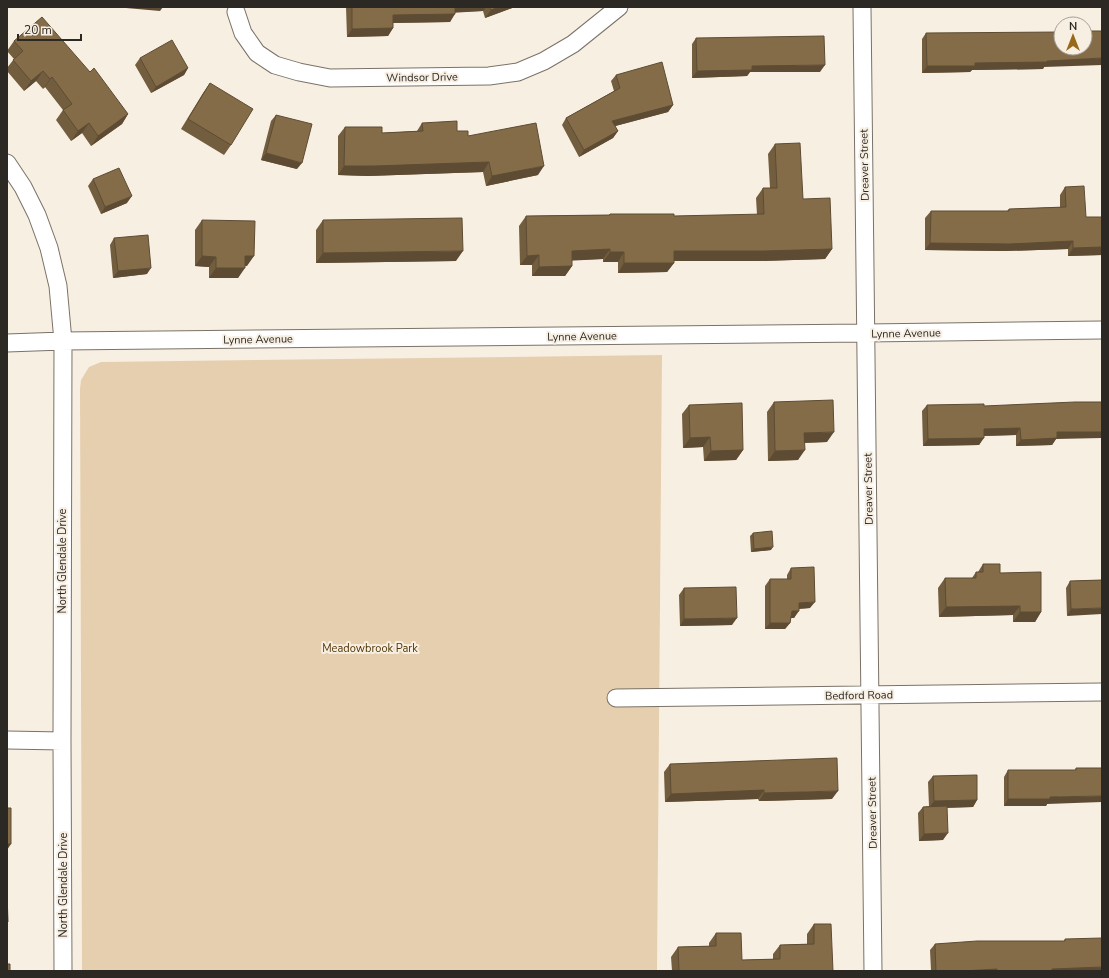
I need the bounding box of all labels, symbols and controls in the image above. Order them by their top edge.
scale bar [18,16,81,42]
north arrow [1053,16,1093,56]
text: N [1069,19,1077,34]
text: 20 m [24,22,52,38]
street label: Windsor Drive [386,69,458,86]
street label: Dreaver Street [856,129,873,201]
street label: Lynne Avenue [871,325,941,342]
street label: Lynne Avenue [547,328,617,345]
street label: Lynne Avenue [223,331,293,348]
street label: Dreaver Street [860,453,877,525]
street label: North Glendale Drive [55,508,70,613]
park label: Meadowbrook Park [322,641,418,656]
street label: Bedford Road [825,687,893,704]
street label: Dreaver Street [864,777,881,849]
street label: North Glendale Drive [56,832,71,937]

